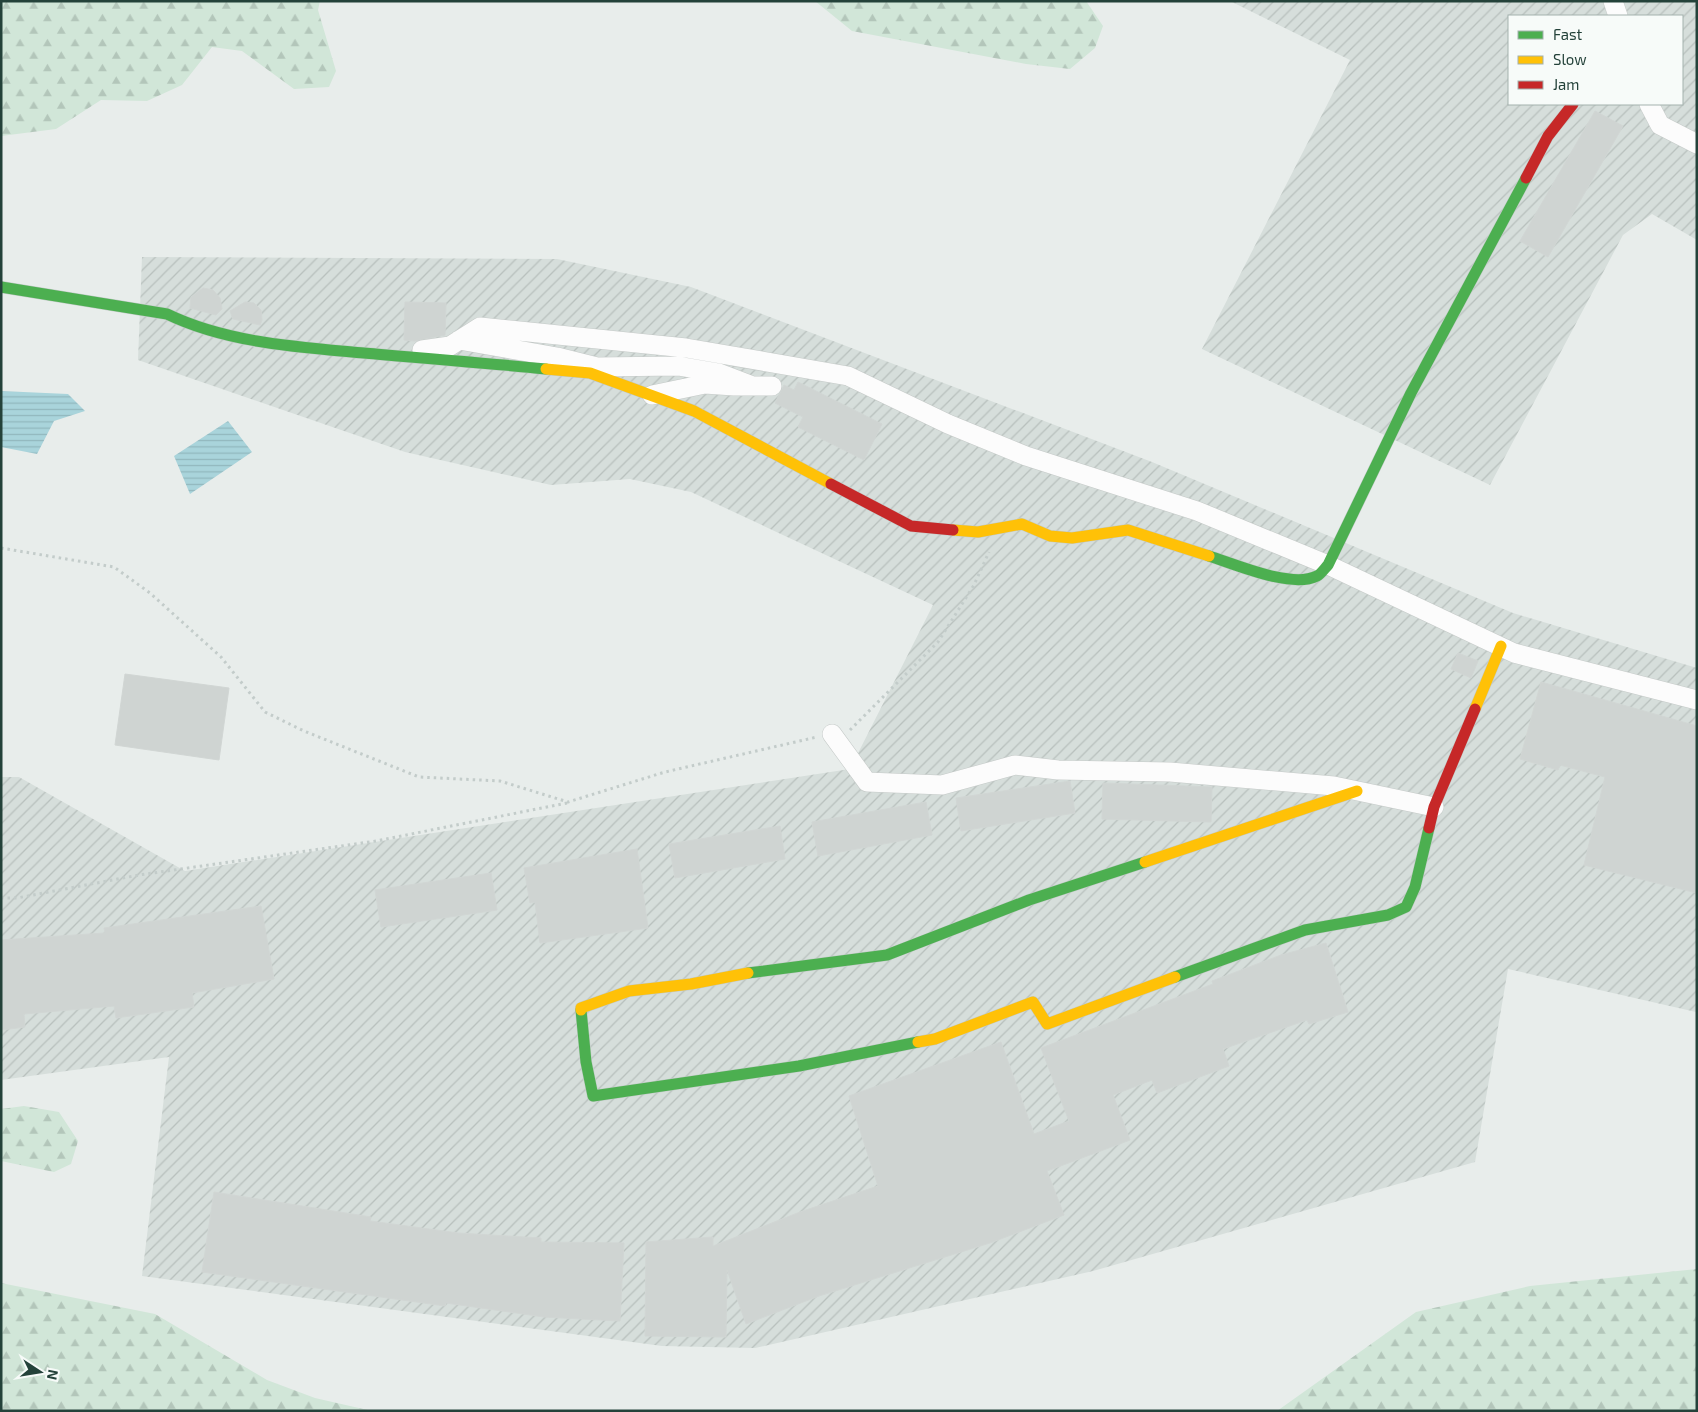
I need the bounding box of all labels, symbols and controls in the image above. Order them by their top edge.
legend [1508,15,1683,105]
text: Fast [1553,25,1583,43]
text: Slow [1553,50,1587,68]
text: Jam [1553,75,1579,93]
north arrow [15,1347,65,1397]
text: N [44,1368,63,1382]

